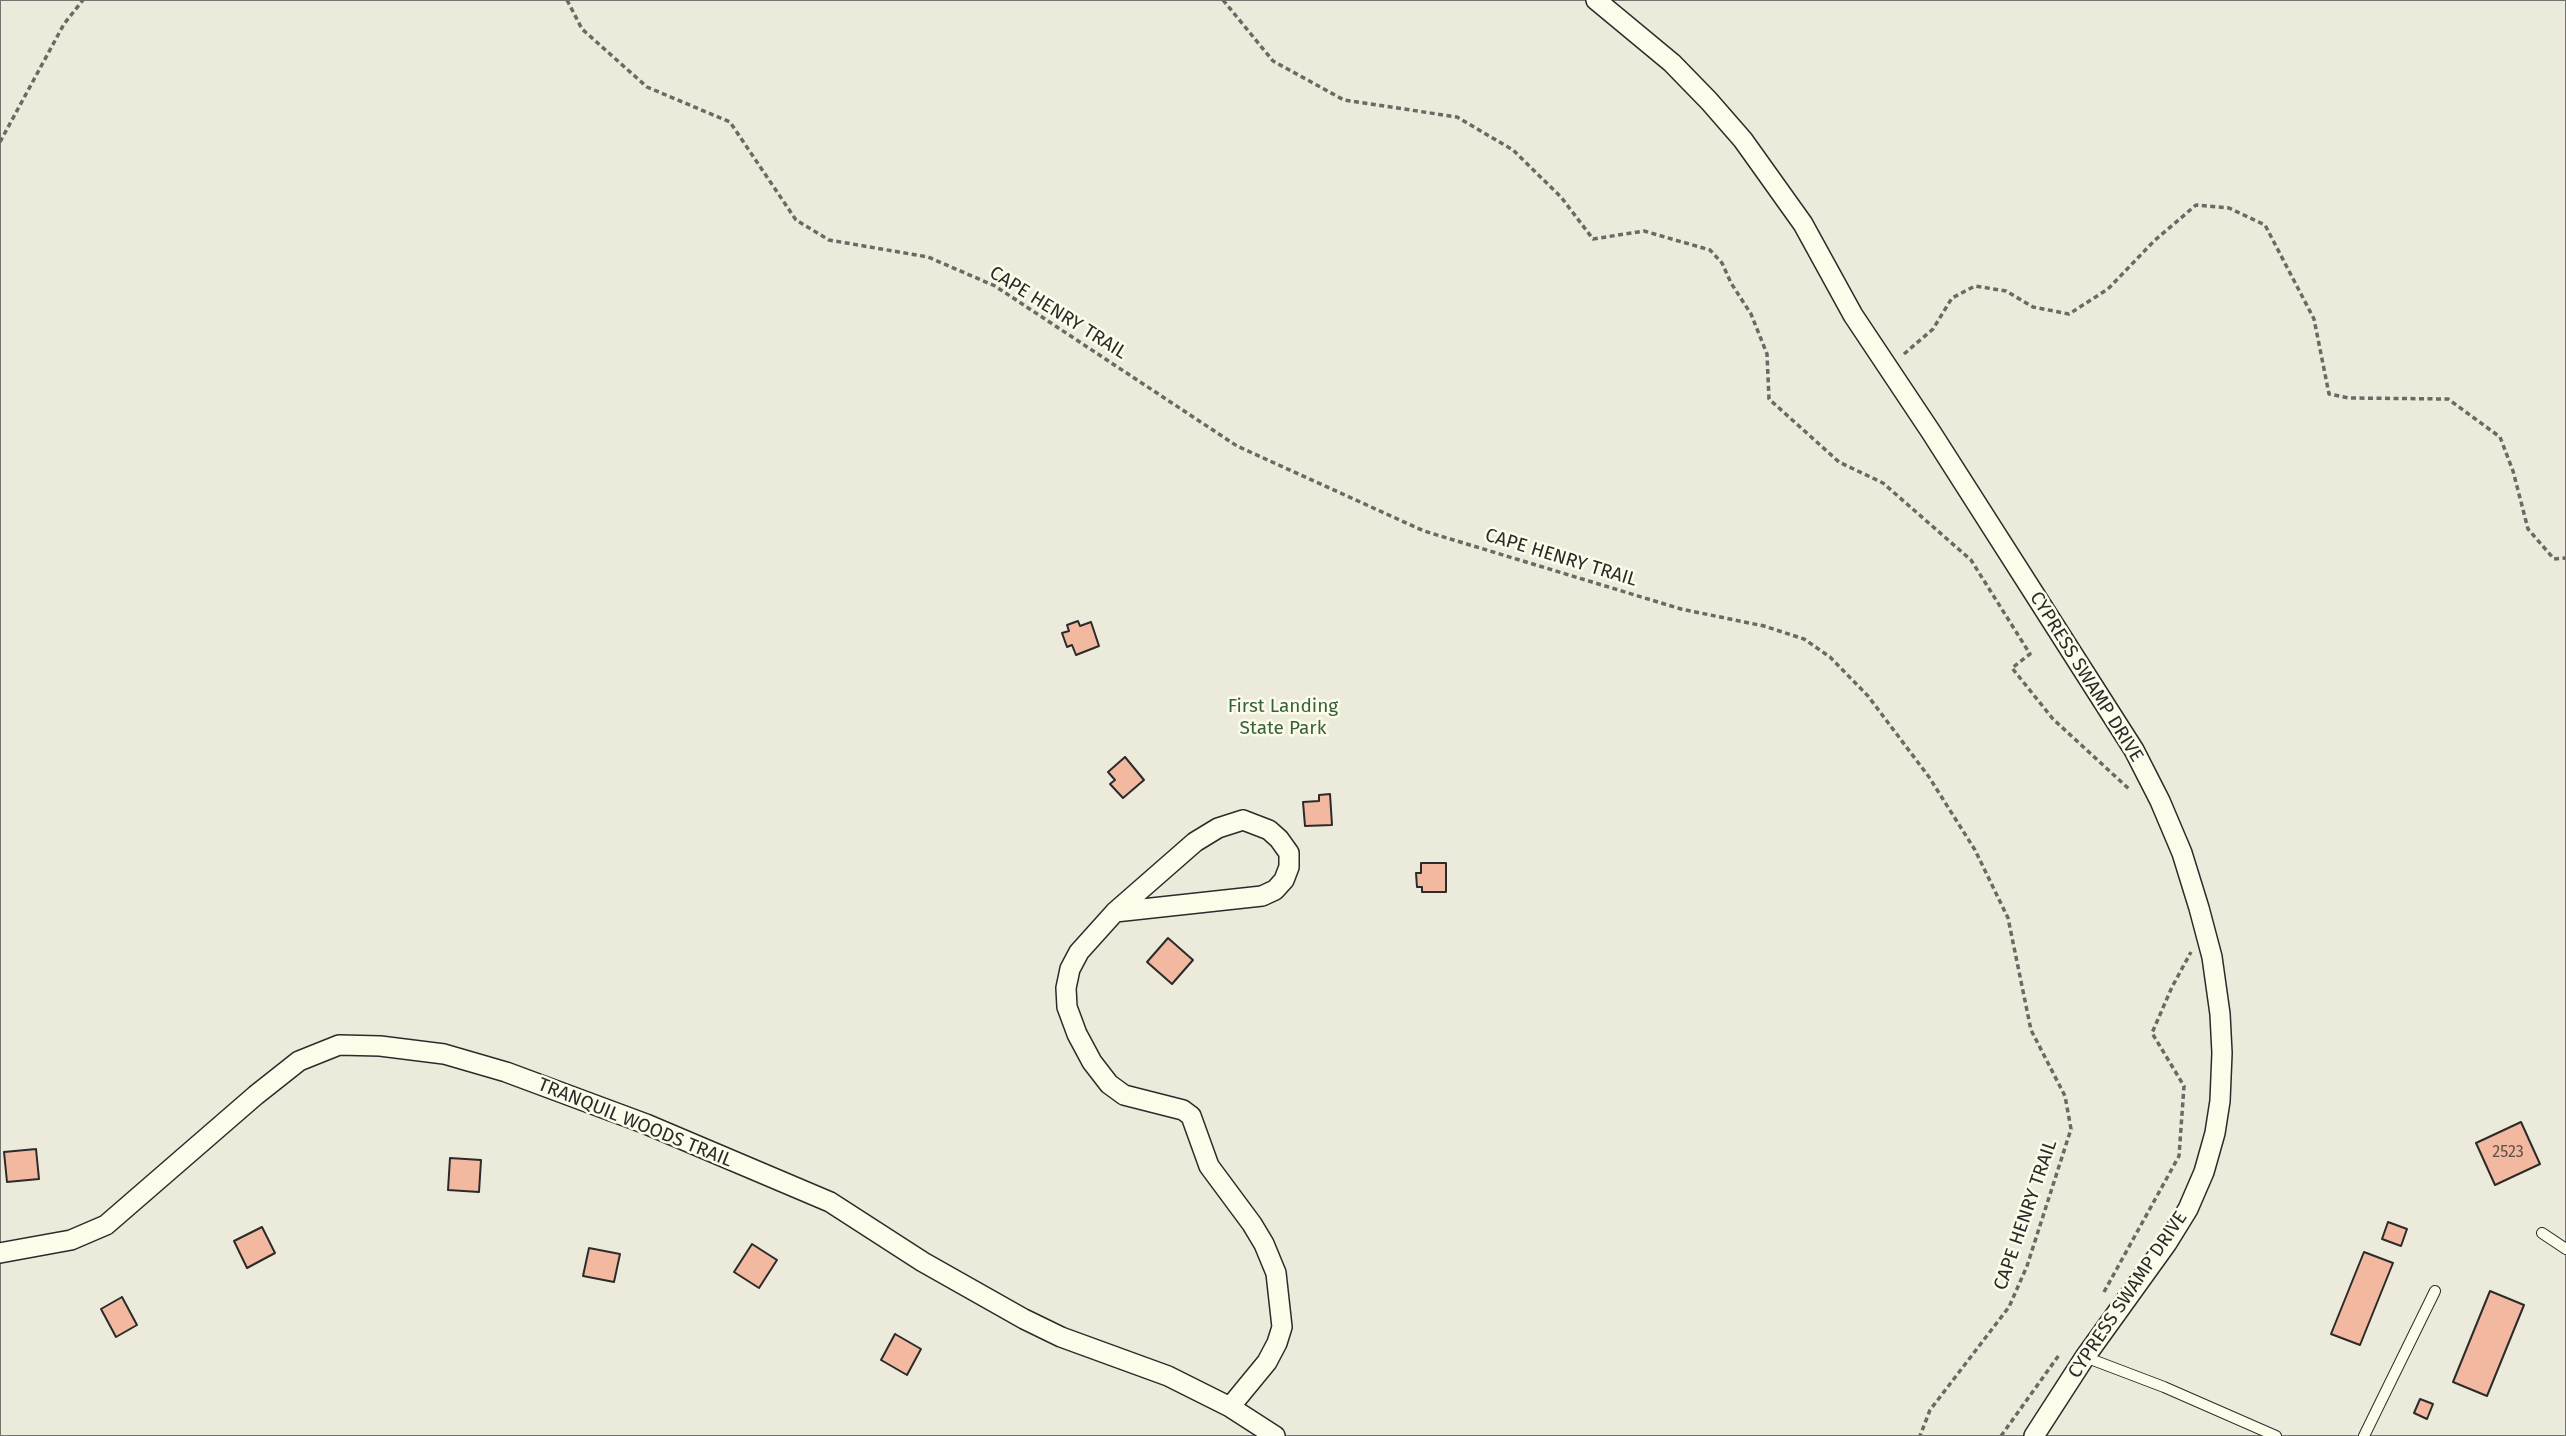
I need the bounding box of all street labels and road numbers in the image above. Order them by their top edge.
street label: CAPE HENRY TRAIL [985,262,1131,364]
street label: CAPE HENRY TRAIL [1482,524,1640,592]
street label: CYPRESS SWAMP DRIVE [2024,588,2148,766]
street label: TRANQUIL WOODS TRAIL [534,1073,736,1173]
street label: CAPE HENRY TRAIL [1990,1137,2062,1293]
street label: CYPRESS SWAMP DRIVE [2064,1207,2192,1383]

